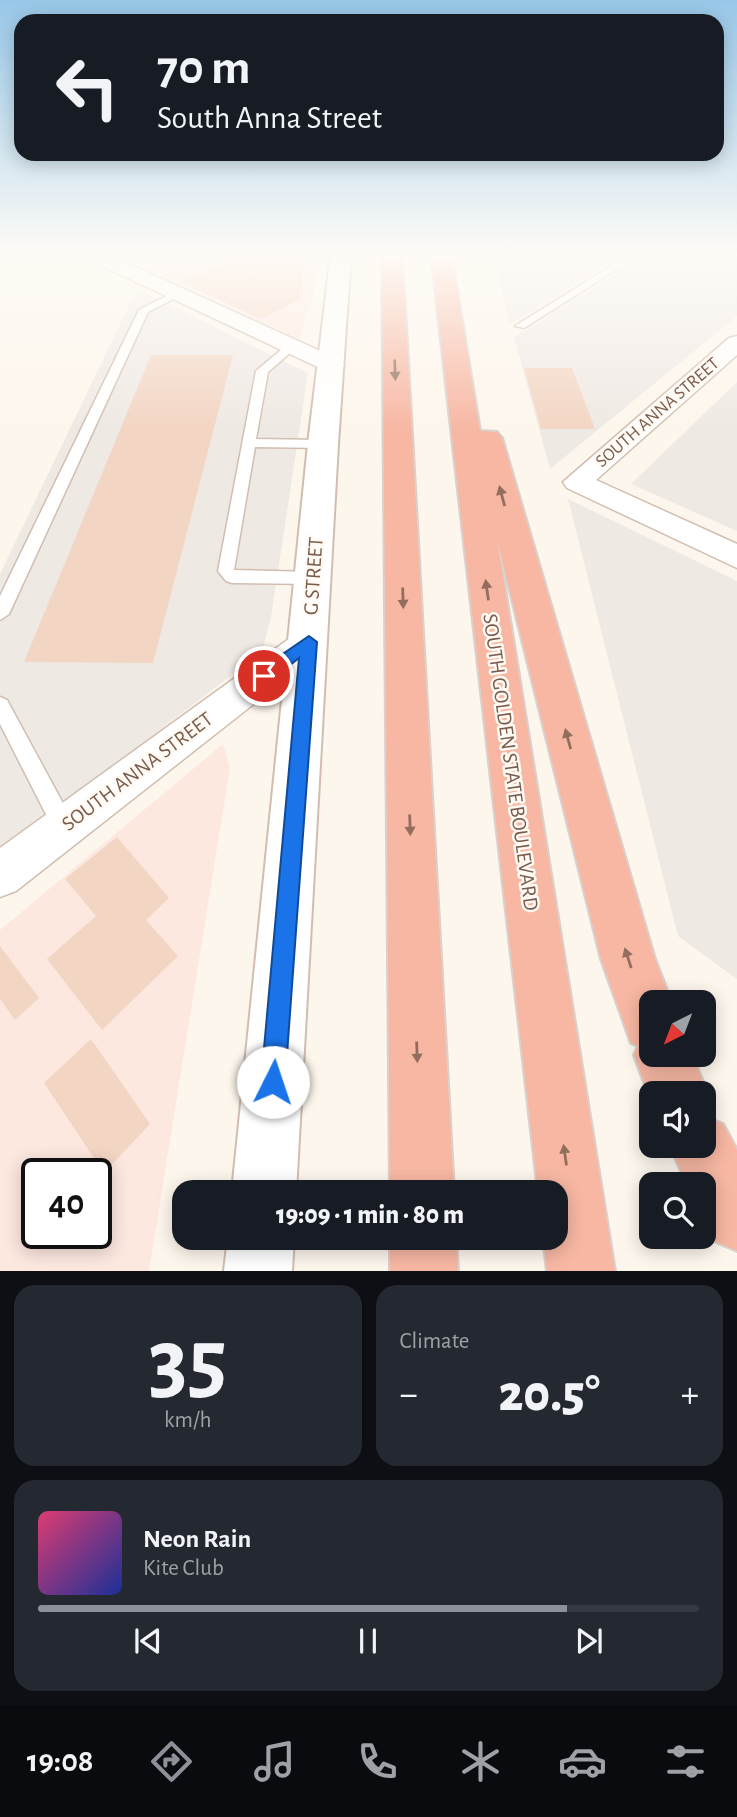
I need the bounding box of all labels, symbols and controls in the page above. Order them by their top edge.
icon: left [42,42,133,133]
text: 70 m [157,44,251,93]
text: South Anna Street [157,102,382,134]
street label: SOUTH ANNA STREET [593,354,723,471]
one-way arrow [390,359,401,381]
one-way arrow [496,484,507,506]
street label: G STREET [300,536,327,616]
one-way arrow [481,579,492,601]
one-way arrow [397,587,408,609]
street label: SOUTH GOLDEN STATE BOULEVARD [479,612,542,912]
pin [234,646,294,706]
icon: arrive [245,657,283,695]
street label: SOUTH ANNA STREET [58,708,217,835]
one-way arrow [562,728,573,750]
one-way arrow [404,814,416,836]
one-way arrow [623,947,633,968]
north arrow [639,990,716,1068]
map controls [639,990,716,1249]
one-way arrow [412,1042,423,1064]
position arrow [236,1045,310,1119]
button: sound [639,1081,716,1158]
one-way arrow [559,1144,570,1166]
speed limit sign: 40 [21,1158,112,1249]
button: search [639,1172,716,1249]
text: 19:09 · 1 min · 80 m [276,1202,464,1228]
text: 35 [148,1316,227,1407]
text: Climate [400,1330,469,1353]
text: 20.5° [498,1368,600,1420]
text: − [400,1376,418,1414]
text: + [681,1376,699,1414]
text: km/h [164,1409,211,1432]
text: Neon Rain [143,1526,251,1552]
text: Kite Club [143,1557,224,1580]
icon: previous [129,1622,167,1660]
icon: pause [349,1622,387,1660]
icon: next [570,1622,608,1660]
icon: directions [147,1737,196,1786]
icon: music [250,1737,299,1786]
icon: phone [353,1737,402,1786]
icon: climate [456,1737,505,1786]
icon: car [558,1737,607,1786]
icon: filters [661,1737,710,1786]
text: 19:08 [27,1745,94,1777]

